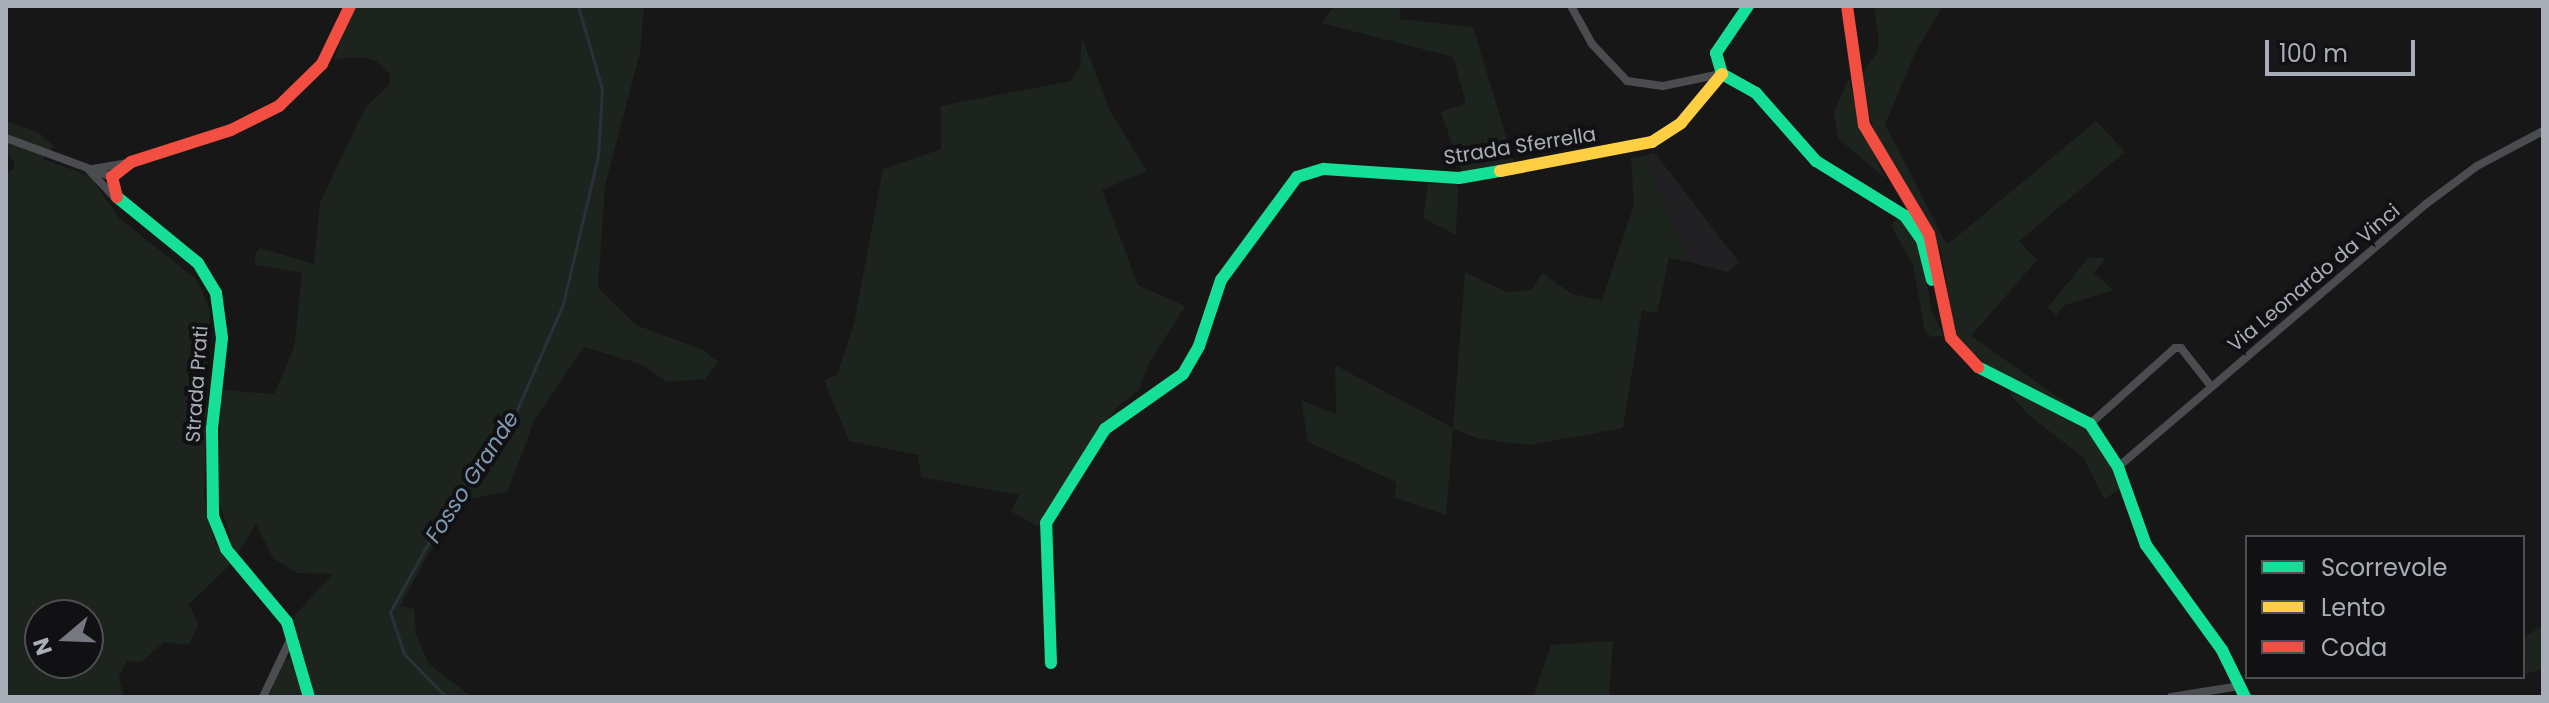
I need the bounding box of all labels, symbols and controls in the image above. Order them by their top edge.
scale bar [2269,24,2419,74]
text: 100 m [2279,37,2348,70]
street label: Strada Sferrella [1442,122,1598,170]
street label: Via Leonardo da Vinci [2223,199,2405,357]
street label: Strada Prati [181,325,213,443]
water label: Fosso Grande [420,406,524,548]
legend [2245,535,2525,679]
text: Scorrevole [2321,551,2447,584]
text: Lento [2321,591,2386,624]
north arrow [24,599,104,679]
text: Coda [2321,631,2387,664]
text: N [25,633,60,659]

